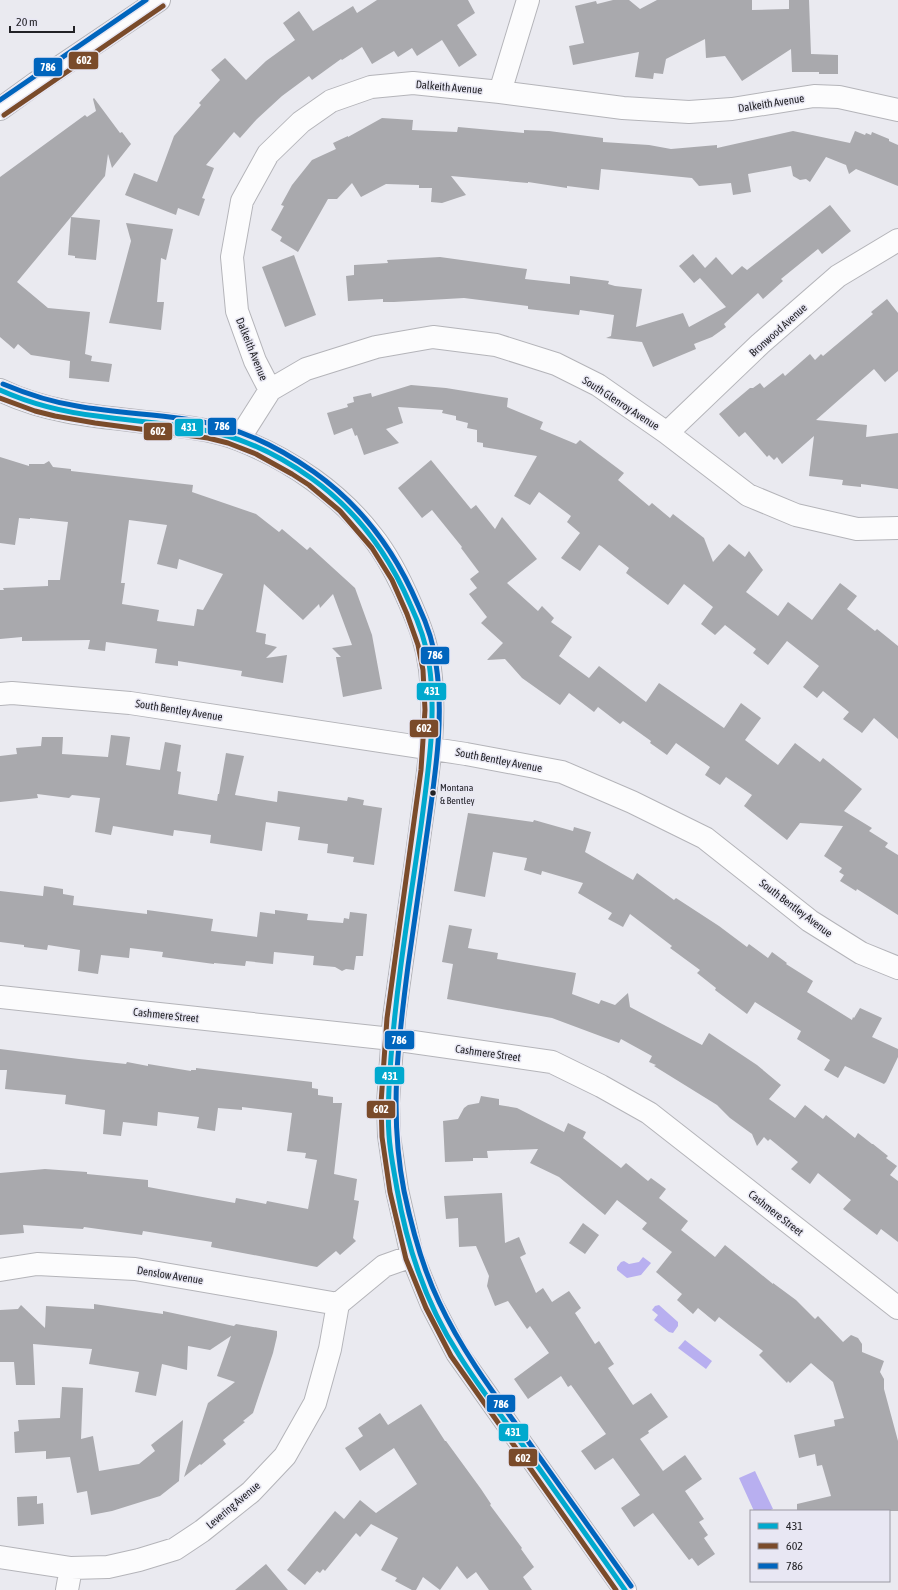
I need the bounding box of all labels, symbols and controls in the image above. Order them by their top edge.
scale bar [10,8,74,34]
text: 20 m [16,15,38,29]
line badge: 602 [68,51,99,70]
text: 602 [76,54,92,66]
line badge: 786 [33,57,63,77]
text: 786 [40,61,56,73]
street label: Dalkeith Avenue [415,78,483,96]
street label: Dalkeith Avenue [737,92,805,114]
street label: Bronwood Avenue [747,301,809,359]
street label: Dalkeith Avenue [234,316,270,382]
street label: South Glenroy Avenue [580,374,662,432]
line badge: 786 [207,417,237,436]
line badge: 431 [174,418,204,437]
text: 786 [214,420,230,432]
text: 431 [180,421,197,433]
line badge: 602 [143,422,173,441]
text: 602 [150,425,166,437]
line badge: 786 [420,646,450,665]
text: 786 [427,649,443,661]
line badge: 431 [416,682,447,701]
text: 431 [423,685,440,697]
street label: South Bentley Avenue [135,697,223,723]
line badge: 602 [409,719,439,738]
text: 602 [416,722,432,734]
street label: South Bentley Avenue [455,746,543,774]
place label: Montana & Bentley [440,782,475,806]
marker: Montana & Bentley [428,788,438,798]
street label: South Bentley Avenue [757,877,835,939]
street label: Cashmere Street [133,1006,199,1024]
line badge: 786 [384,1030,415,1050]
text: 786 [391,1034,407,1046]
street label: Cashmere Street [454,1042,522,1064]
line badge: 431 [374,1066,405,1085]
text: 431 [381,1070,398,1082]
line badge: 602 [366,1100,396,1119]
text: 602 [373,1103,389,1115]
street label: Cashmere Street [746,1188,806,1238]
street label: Denslow Avenue [136,1264,204,1286]
line badge: 786 [486,1394,516,1413]
text: 786 [493,1398,509,1410]
line badge: 431 [498,1423,529,1442]
text: 431 [504,1426,521,1438]
line badge: 602 [508,1448,538,1467]
text: 602 [515,1452,531,1464]
street label: Levering Avenue [204,1479,262,1531]
legend [750,1510,890,1582]
text: 431 [786,1519,803,1533]
text: 602 [786,1539,803,1553]
text: 786 [786,1559,803,1573]

